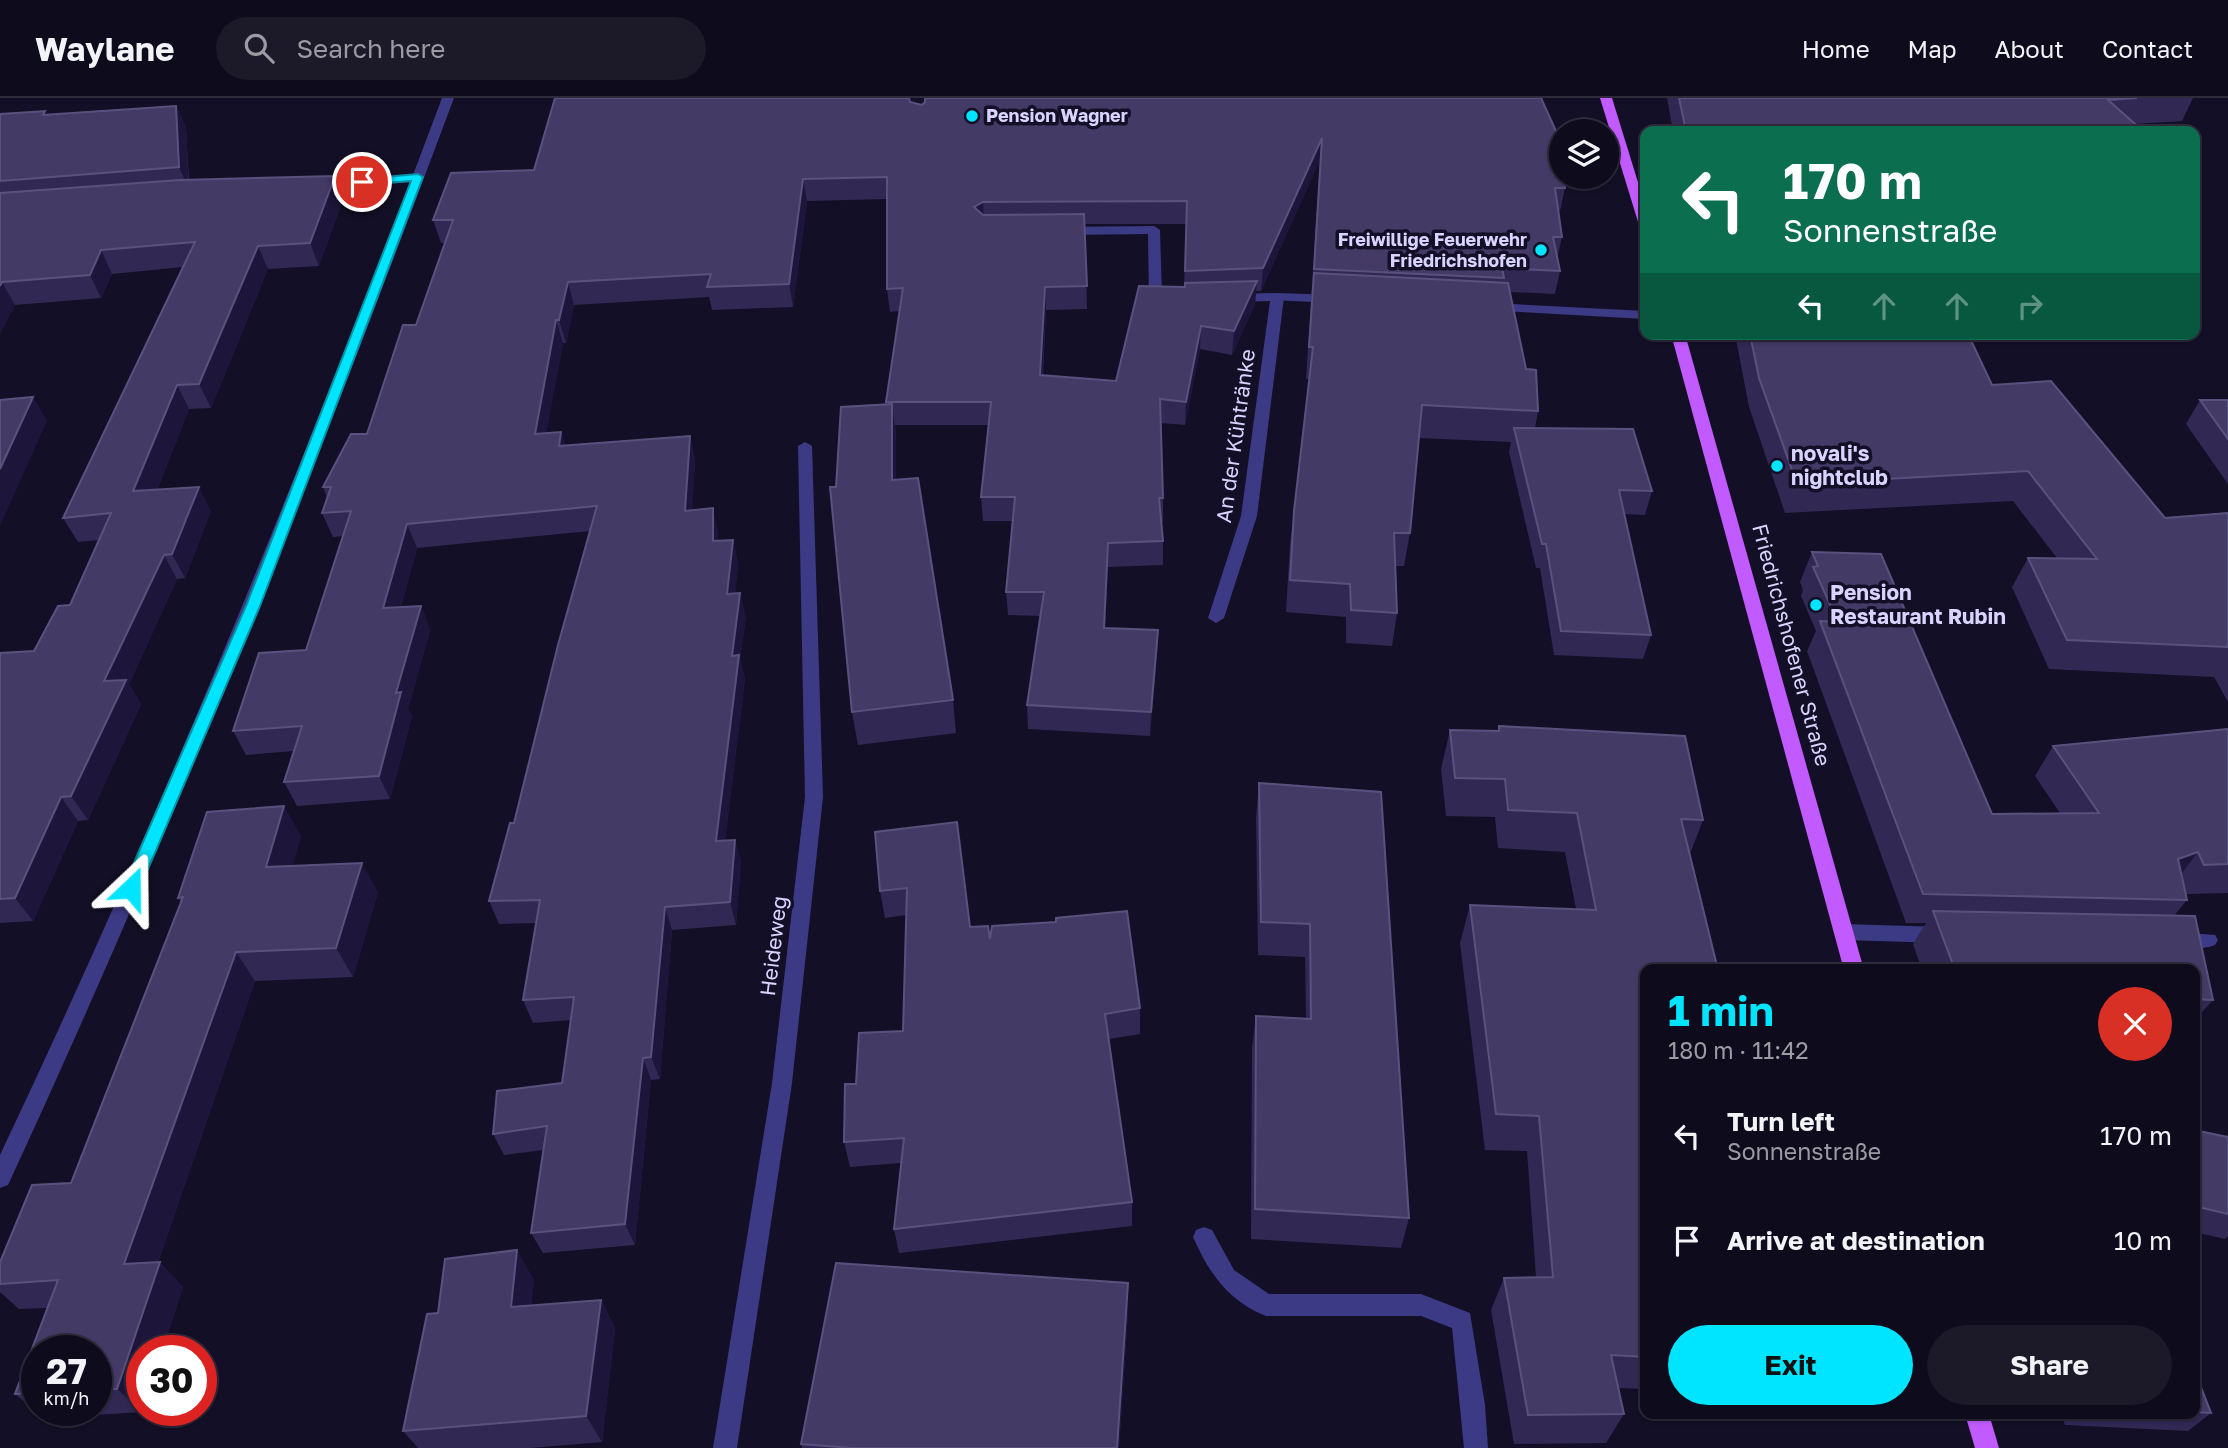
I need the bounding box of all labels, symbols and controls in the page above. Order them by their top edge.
search box [216,17,706,80]
text: Waylane [35,29,174,68]
icon: search [240,29,278,67]
text: Search here [296,33,445,64]
text: Home [1802,34,1870,63]
text: Map [1908,34,1957,63]
text: About [1995,34,2064,63]
text: Contact [2102,34,2193,63]
place label: Pension Wagner [986,104,1128,126]
marker: Pension Wagner [964,108,980,124]
map controls [1549,119,1619,189]
button: layers [1549,119,1619,189]
text: 170 m [1783,151,1922,210]
pin [332,152,392,212]
icon: left [1668,154,1759,245]
icon: arrive [343,163,381,201]
text: Sonnenstraße [1783,211,1997,249]
place label: Freiwillige Feuerwehr Friedrichshofen [1338,228,1527,271]
marker: Freiwillige Feuerwehr Friedrichshofen [1533,242,1549,258]
icon: left [1792,287,1830,325]
icon: ahead [1865,287,1903,325]
icon: ahead [1938,287,1976,325]
icon: right [2011,287,2049,325]
street label: An der Kühtränke [1210,347,1260,524]
place label: novali's nightclub [1791,440,1888,490]
marker: novali's nightclub [1769,458,1785,474]
street label: Friedrichshofener Straße [1747,521,1837,769]
place label: Pension Restaurant Rubin [1830,579,2006,629]
marker: Pension Restaurant Rubin [1808,597,1824,613]
position arrow [94,851,168,925]
street label: Heideweg [754,894,792,997]
text: 1 min [1668,985,1774,1035]
button: close [2098,987,2172,1061]
text: 180 m · 11:42 [1668,1036,1809,1064]
text: Turn left [1727,1106,1835,1137]
icon: left [1668,1117,1706,1155]
text: 170 m [2100,1120,2172,1151]
text: Sonnenstraße [1727,1137,1881,1165]
icon: arrive [1668,1222,1706,1260]
text: Arrive at destination [1727,1225,1985,1256]
text: 10 m [2114,1225,2172,1256]
button: Exit [1668,1325,1913,1405]
button: Share [1927,1325,2172,1405]
speed limit sign: 30 [126,1335,217,1426]
text: 27 [46,1350,87,1392]
text: km/h [44,1387,89,1409]

